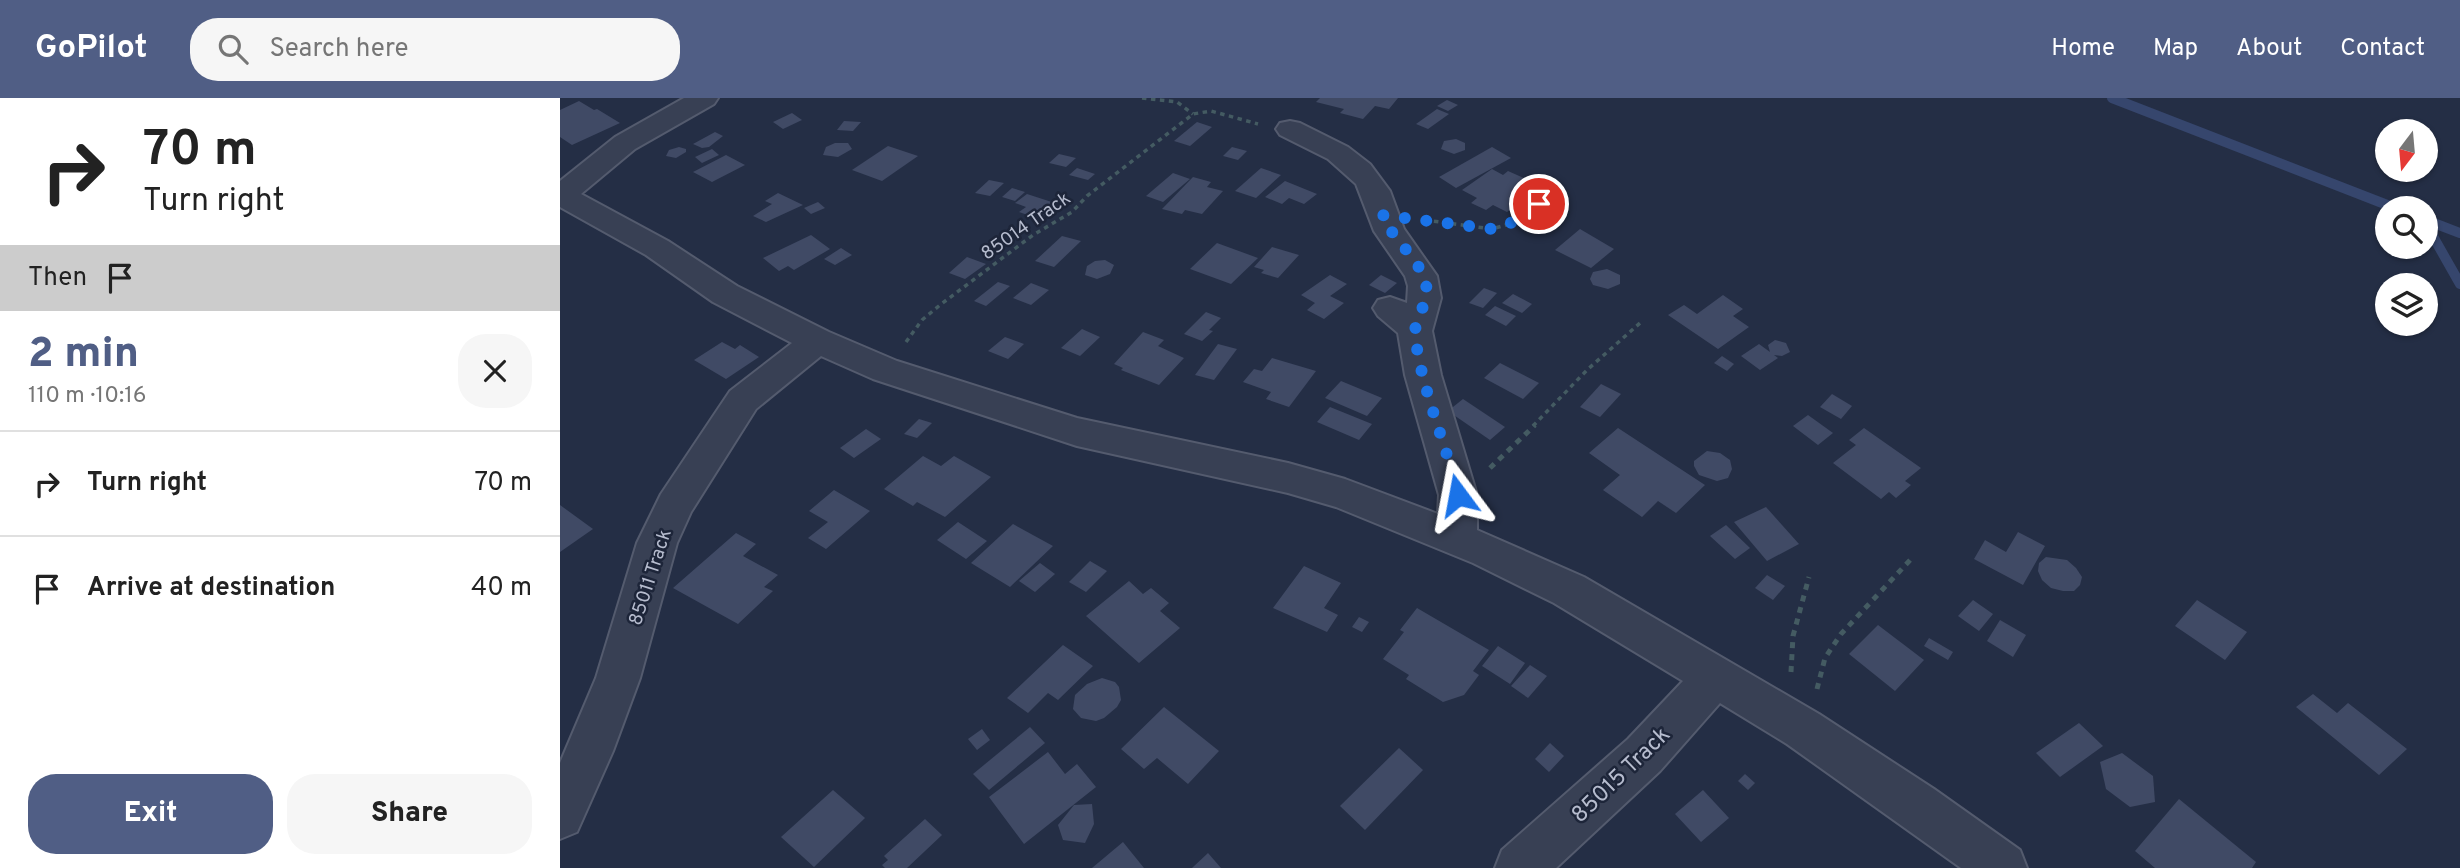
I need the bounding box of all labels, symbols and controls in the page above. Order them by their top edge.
search box [190,18,680,81]
text: GoPilot [35,28,148,70]
icon: search [214,30,252,68]
text: Search here [270,33,408,66]
text: Home [2051,34,2115,64]
text: Map [2153,34,2198,64]
text: About [2236,34,2302,64]
text: Contact [2340,34,2425,64]
north arrow [2375,119,2438,182]
map controls [2375,119,2438,336]
text: 70 m [143,121,257,183]
icon: right [28,126,119,217]
pin [1509,174,1569,234]
text: Turn right [143,182,285,222]
icon: arrive [1520,185,1558,223]
street label: 85014 Track [977,187,1076,266]
button: search [2375,196,2438,259]
icon: arrive [101,259,139,297]
text: Then [28,262,87,295]
button: layers [2375,273,2438,336]
text: 2 min [28,329,139,382]
button: close [458,334,532,408]
text: 110 m · 10:16 [28,382,146,411]
position arrow [1421,458,1495,532]
icon: right [28,465,66,503]
text: Turn right [87,467,207,500]
text: 70 m [474,467,532,500]
street label: 85011 Track [624,526,678,629]
icon: arrive [28,570,66,608]
text: Arrive at destination [87,572,335,605]
text: 40 m [471,572,532,605]
street label: 85015 Track [1566,721,1677,830]
button: Exit [28,774,273,854]
button: Share [287,774,532,854]

